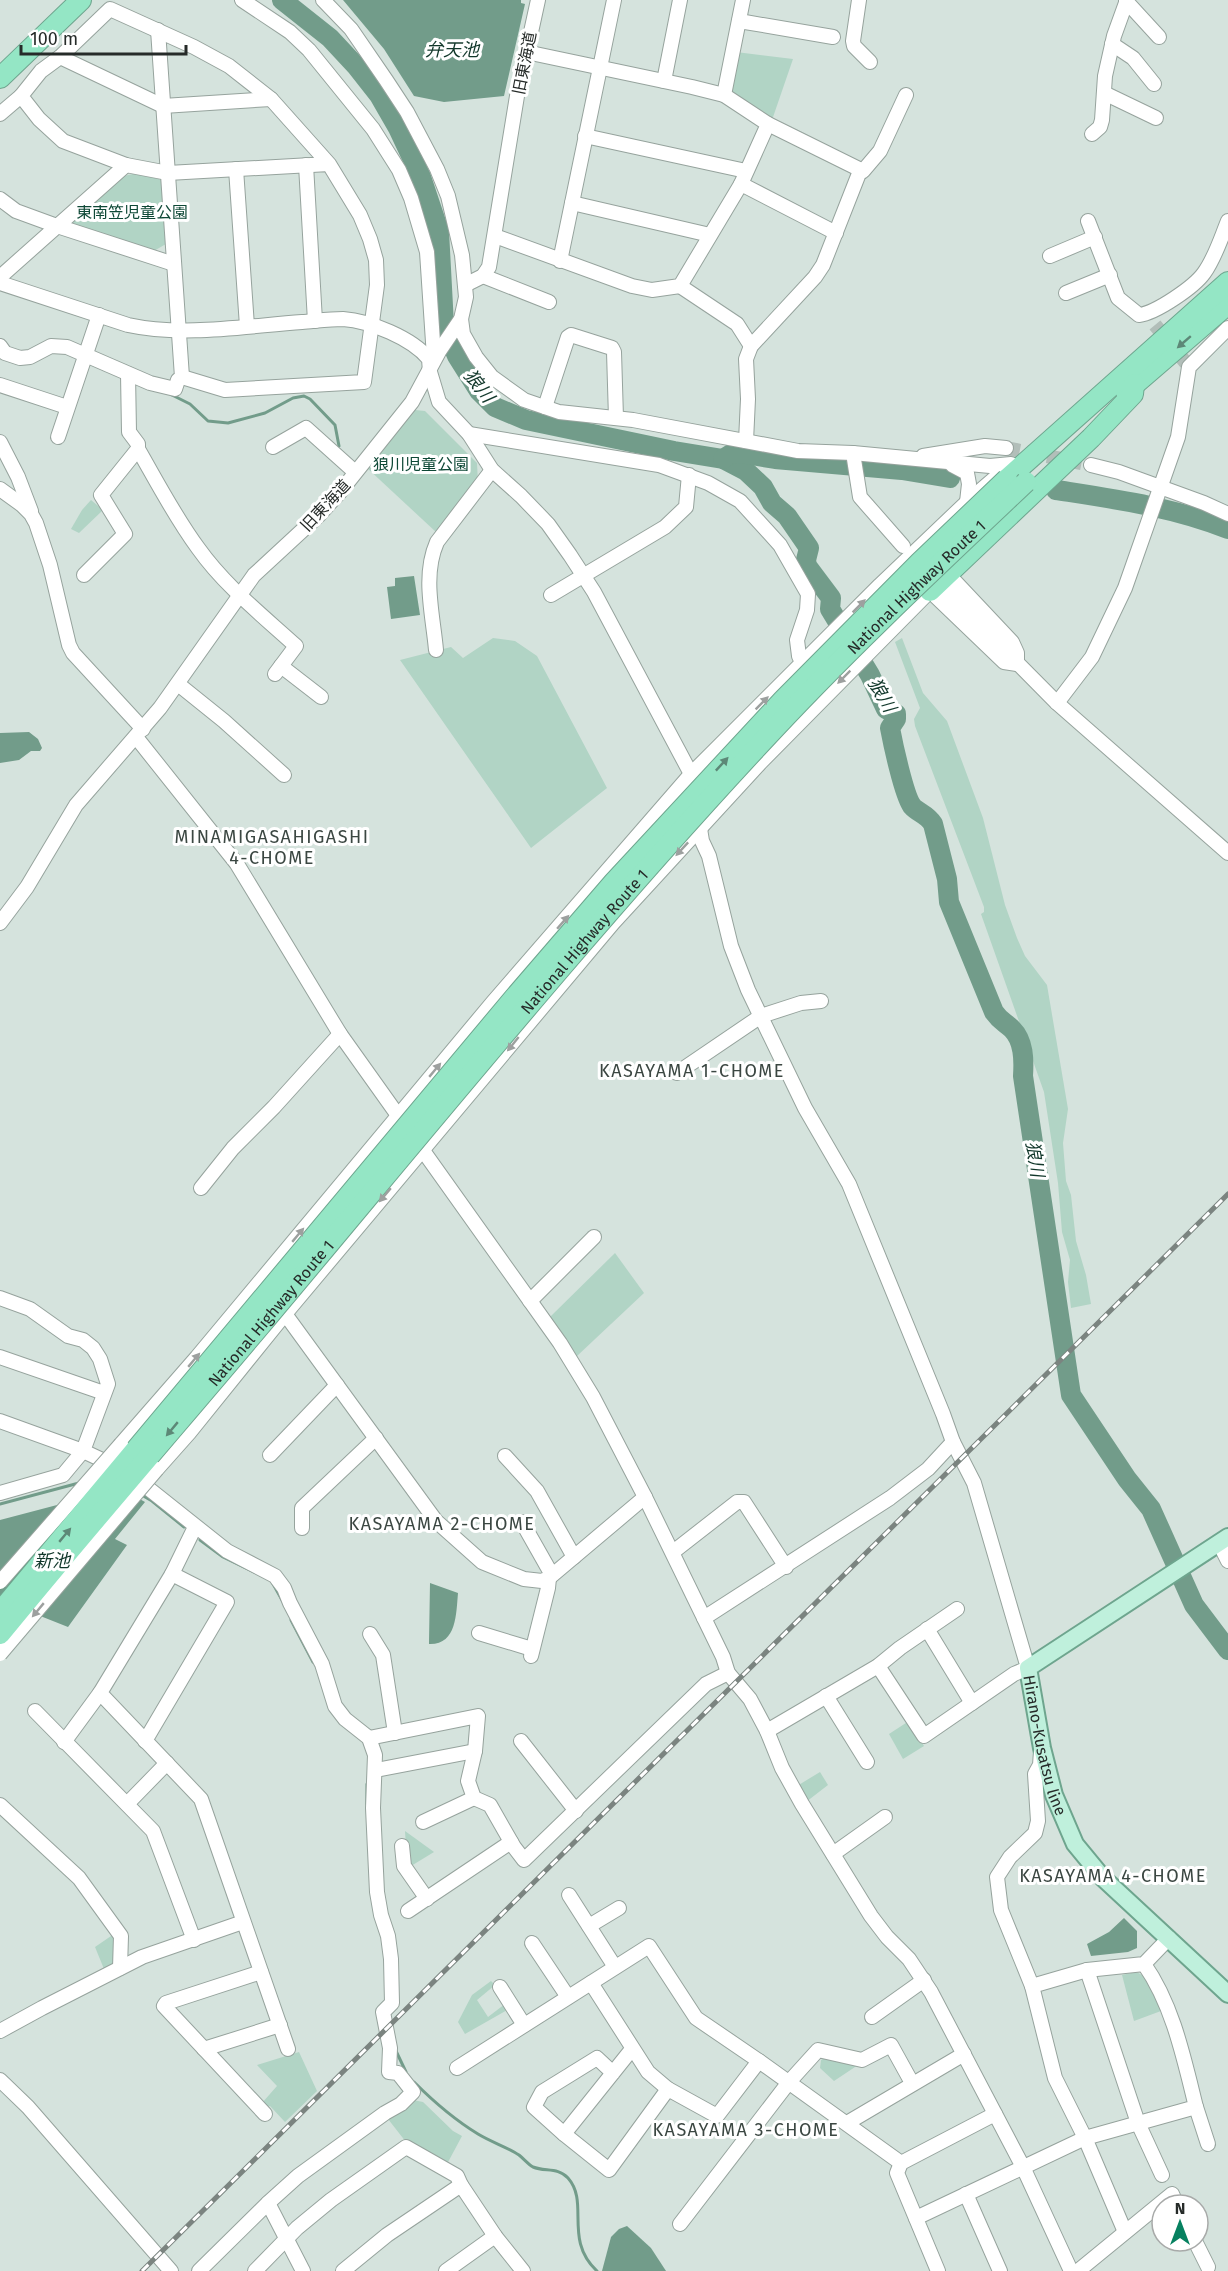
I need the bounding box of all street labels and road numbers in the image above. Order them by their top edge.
street label: 旧東海道 [509,30,540,96]
street label: 旧東海道 [297,475,354,535]
street label: National Highway Route 1 [843,516,990,658]
street label: National Highway Route 1 [517,866,652,1018]
street label: National Highway Route 1 [204,1236,338,1390]
street label: Hirano-Kusatsu line [1019,1673,1071,1818]

